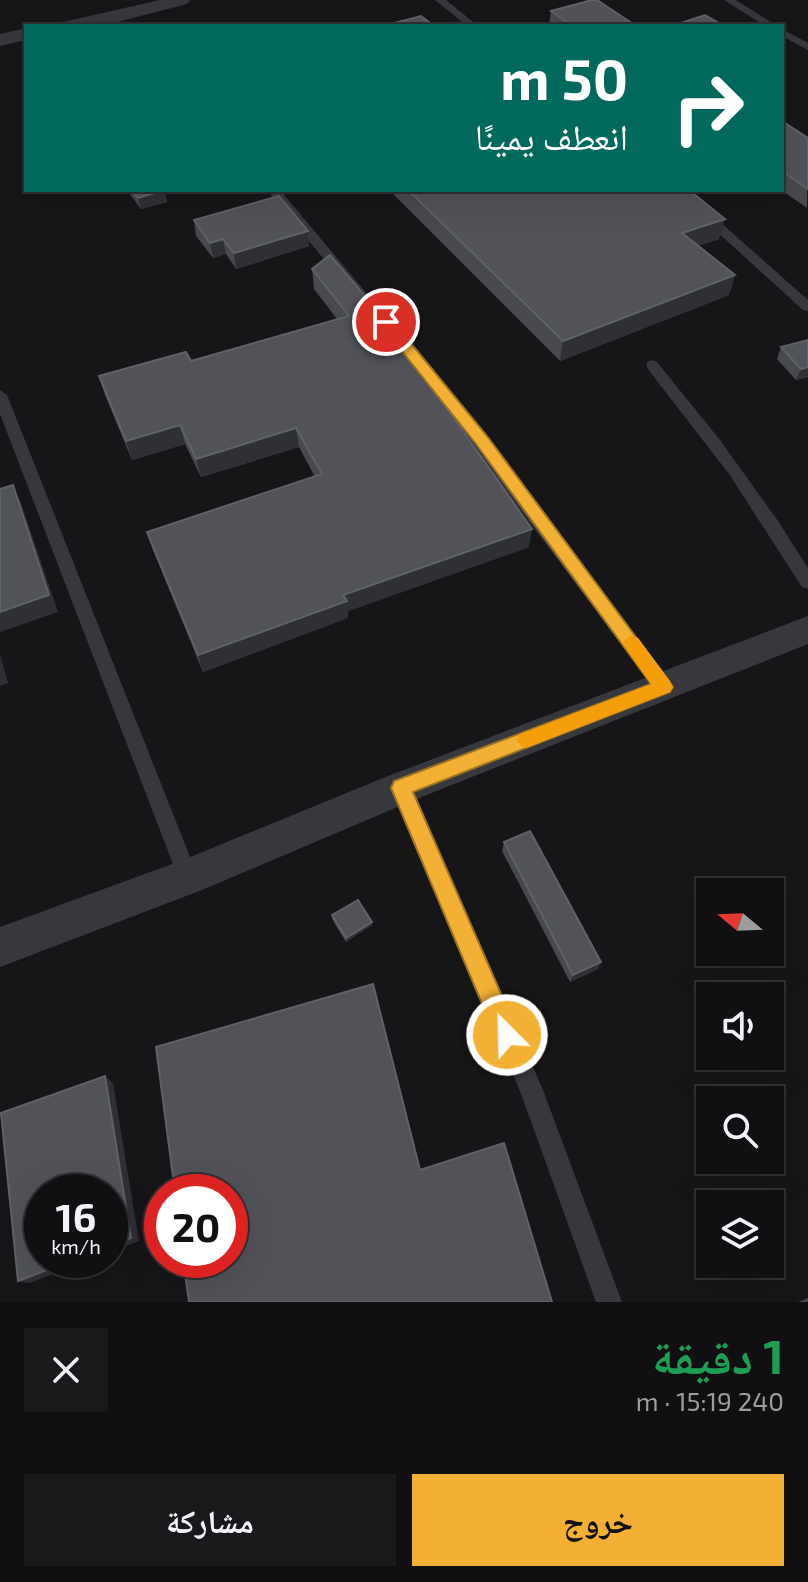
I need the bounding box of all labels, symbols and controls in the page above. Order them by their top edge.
text: 50 m [500,44,628,111]
icon: right [656,56,760,160]
text: انعطف يمينًا [475,114,628,157]
pin [352,288,420,356]
icon: arrive [364,300,408,344]
north arrow [696,878,784,966]
map controls [696,878,784,1278]
button: sound [696,982,784,1070]
position arrow [465,993,549,1077]
button: search [696,1086,784,1174]
speed limit sign: 20 [144,1174,248,1278]
button: layers [696,1190,784,1278]
text: 16 [56,1192,96,1240]
text: km/h [51,1234,101,1258]
text: 1 دقيقة [652,1326,784,1384]
button: close [24,1328,108,1412]
text: 240 m · 15:19 [636,1385,784,1416]
button: مشاركة [24,1474,396,1566]
button: خروج [412,1474,784,1566]

